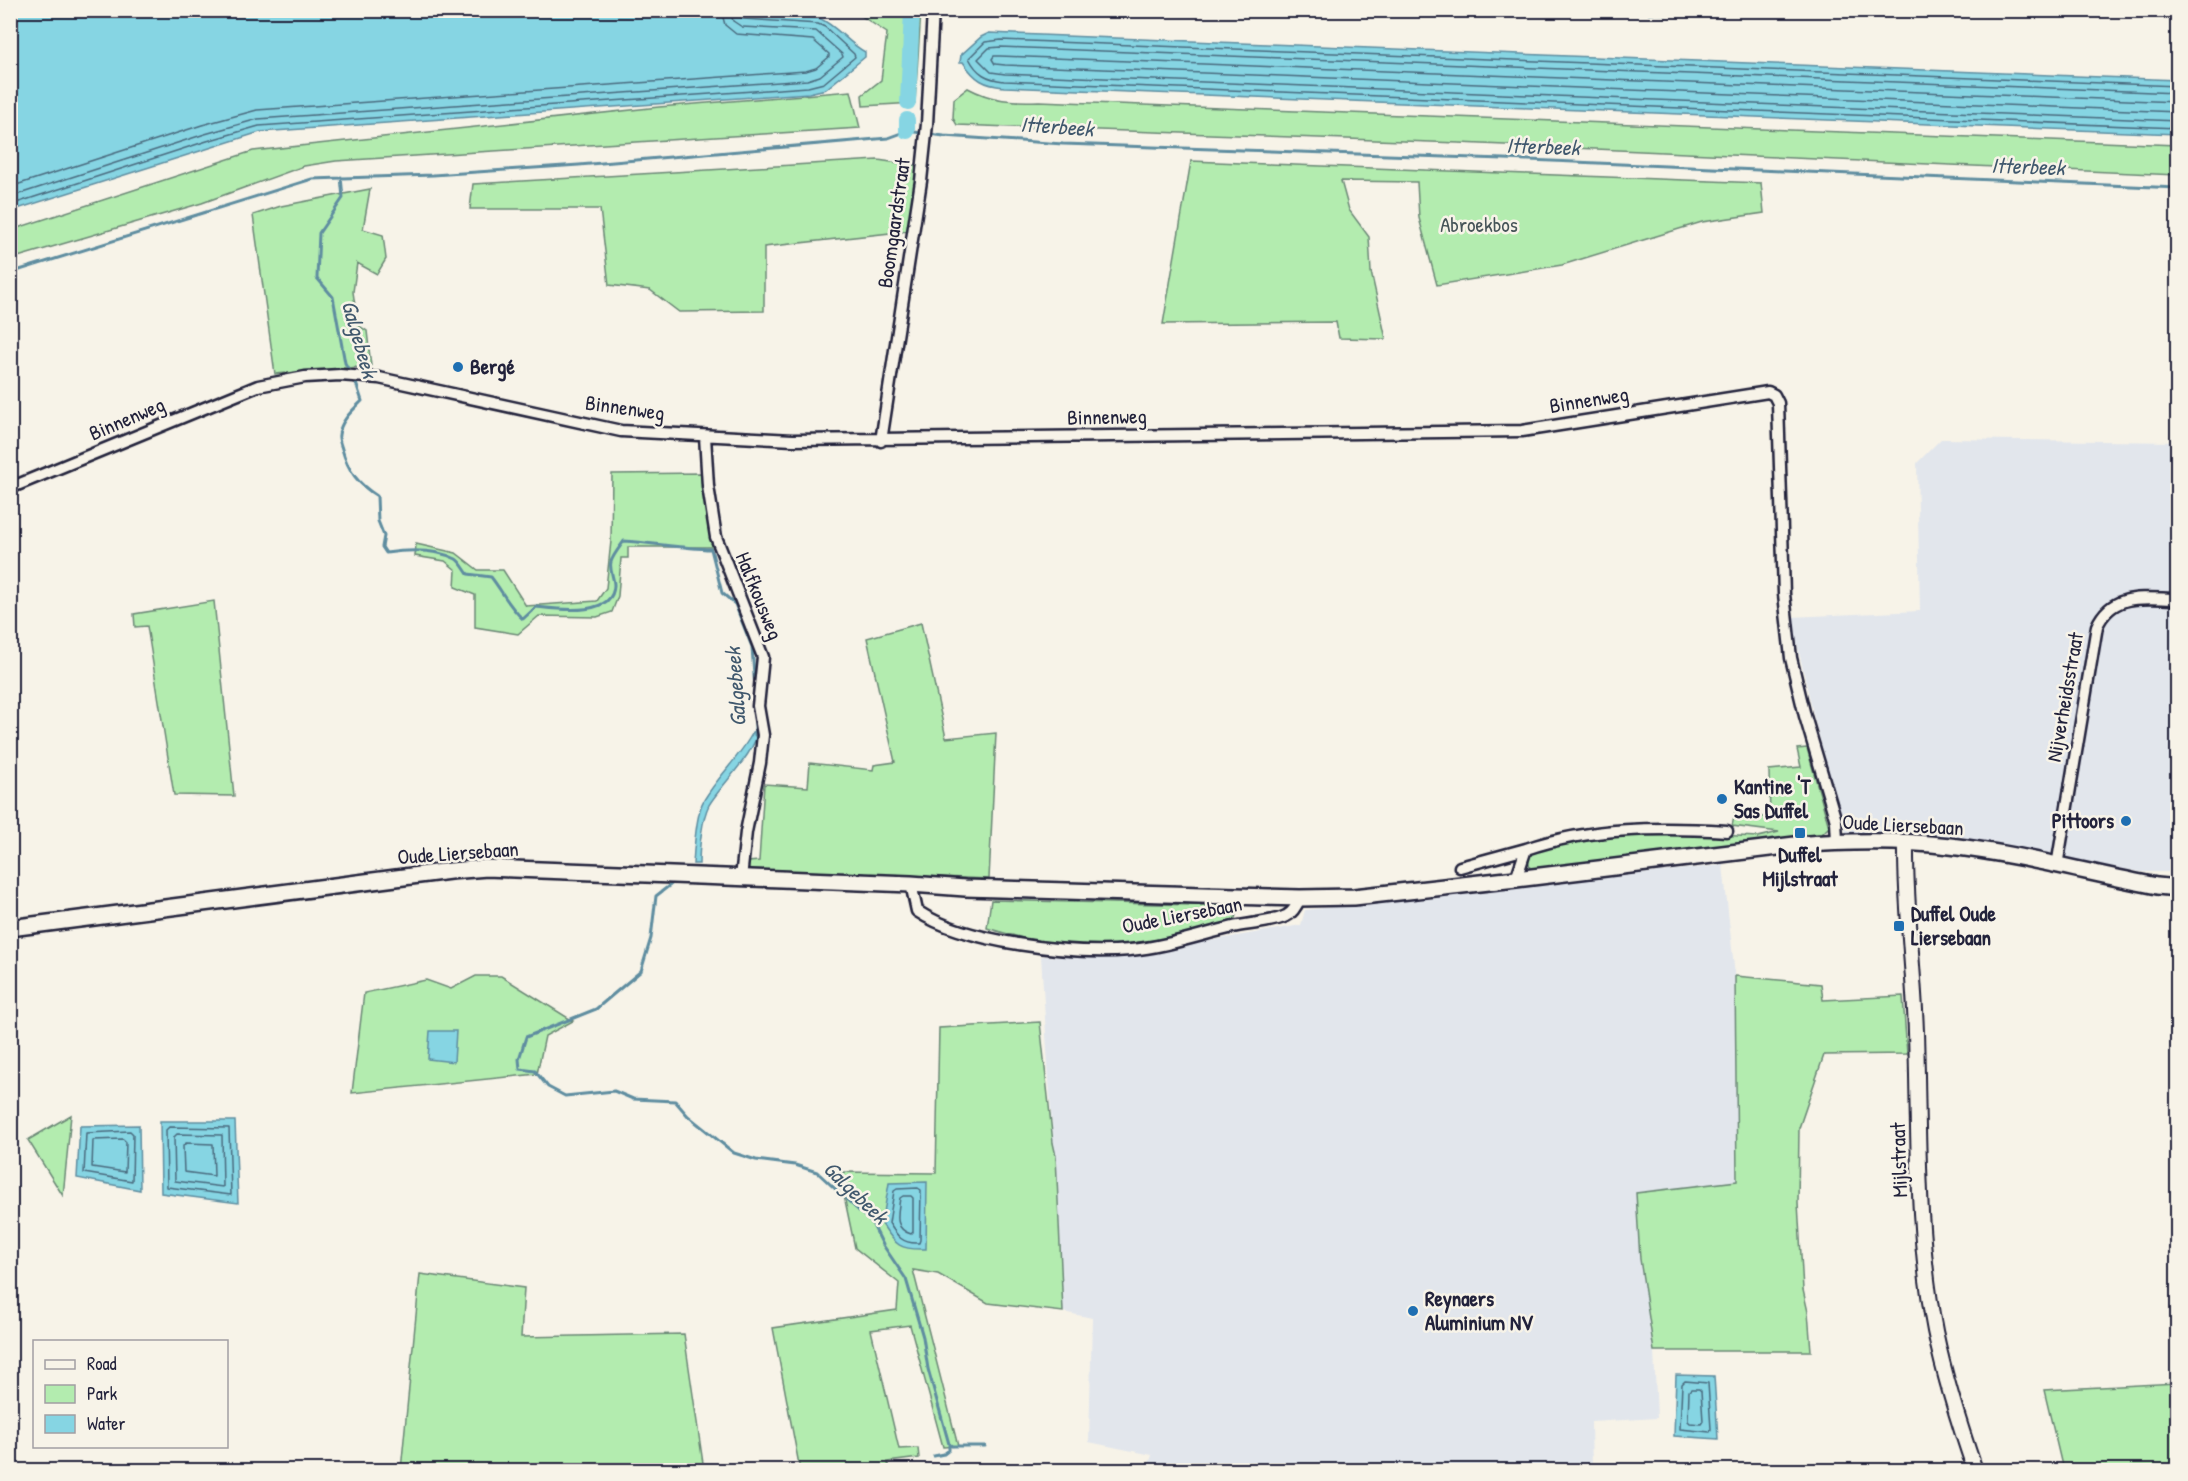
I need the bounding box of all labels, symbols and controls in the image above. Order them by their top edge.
water label: Itterbeek [1019,108,1096,144]
water label: Itterbeek [1506,130,1582,162]
water label: Itterbeek [1991,150,2067,182]
street label: Boomgaardstraat [870,155,917,290]
park label: Abroekbos [1440,210,1518,239]
water label: Galgebeek [335,297,386,383]
place label: Bergé [470,352,515,382]
marker: Bergé [451,360,465,374]
street label: Binnenweg [1547,379,1631,420]
street label: Binnenweg [584,388,667,427]
street label: Binnenweg [84,390,169,447]
street label: Binnenweg [1067,401,1147,432]
street label: Halfkousweg [729,548,790,644]
street label: Nijverheidsstraat [2039,629,2090,764]
water label: Galgebeek [717,645,753,728]
place label: Kantine 'T Sas Duffel [1734,772,1812,825]
marker: Kantine 'T Sas Duffel [1715,792,1729,806]
place label: Pittoors [2052,806,2114,835]
street label: Oude Liersebaan [1842,807,1964,842]
marker: Pittoors [2119,814,2133,828]
marker: Duffel Mijlstraat [1793,826,1807,840]
street label: Oude Liersebaan [396,834,520,871]
place label: Duffel Mijlstraat [1763,840,1838,893]
street label: Oude Liersebaan [1120,889,1244,940]
place label: Duffel Oude Liersebaan [1911,899,1996,952]
marker: Duffel Oude Liersebaan [1892,919,1906,933]
street label: Mijlstraat [1883,1121,1914,1198]
water label: Galgebeek [817,1154,896,1232]
place label: Reynaers Aluminium NV [1425,1284,1534,1337]
marker: Reynaers Aluminium NV [1406,1304,1420,1318]
legend [33,1340,228,1448]
text: Road [87,1351,117,1376]
text: Park [87,1381,118,1406]
text: Water [87,1411,125,1436]

